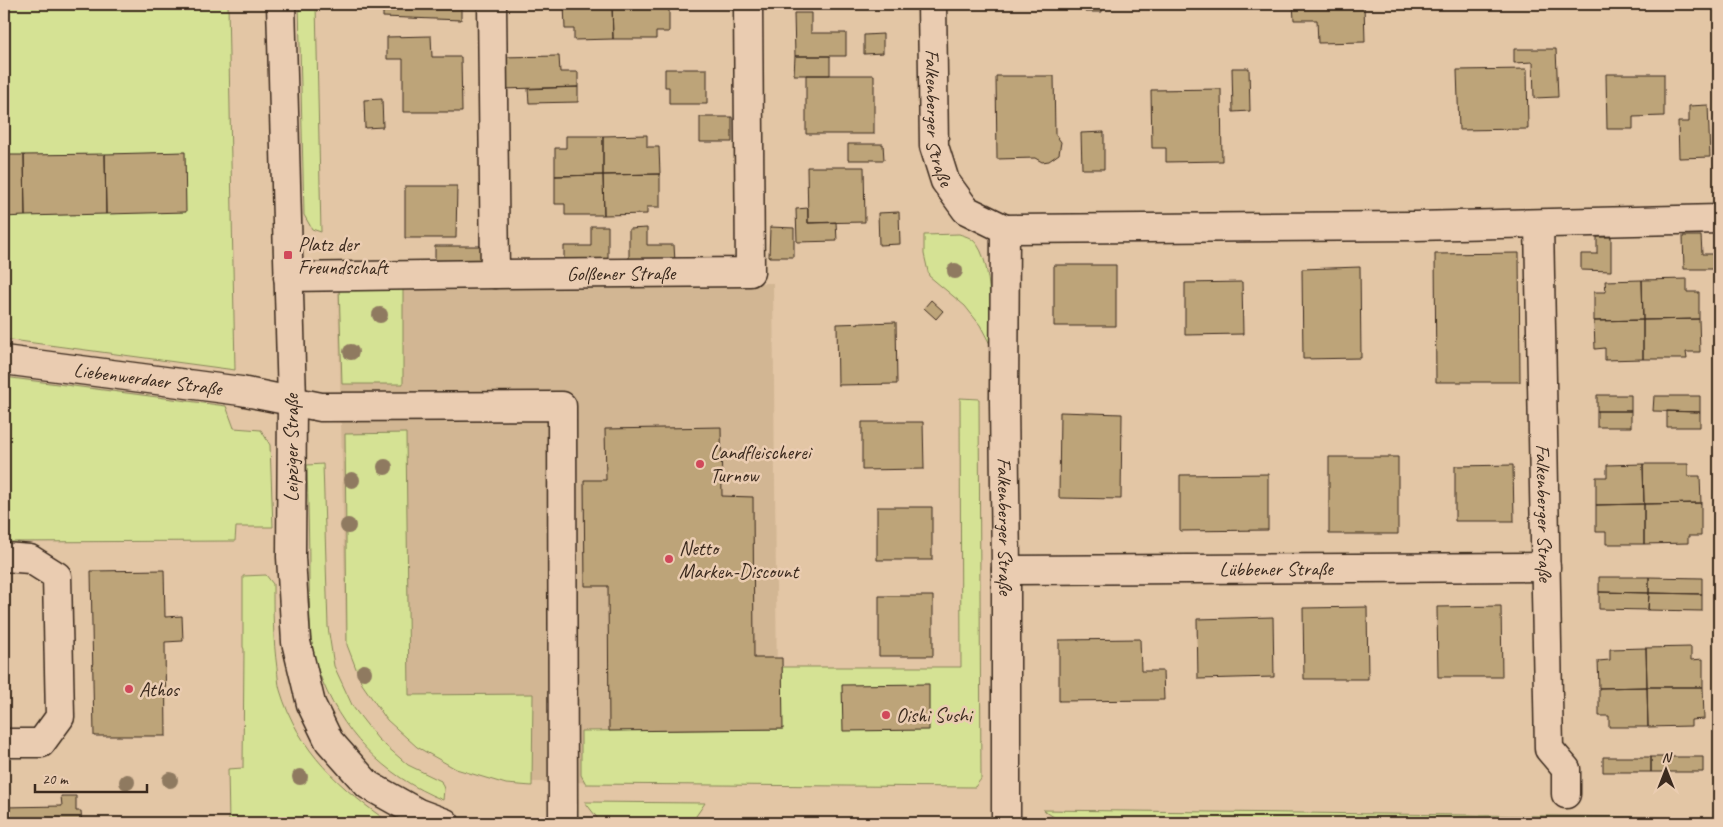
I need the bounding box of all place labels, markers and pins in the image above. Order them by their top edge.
place label: Platz der Freundschaft [298,232,390,280]
marker: Platz der Freundschaft [282,249,294,261]
place label: Landfleischerei Turnow [710,440,813,488]
marker: Landfleischerei Turnow [694,458,706,470]
place label: Netto Marken-Discount [679,536,801,584]
marker: Netto Marken-Discount [663,553,675,565]
place label: Athos [139,677,181,702]
marker: Athos [123,683,135,695]
place label: Oishi Sushi [896,703,974,728]
marker: Oishi Sushi [880,709,892,721]

